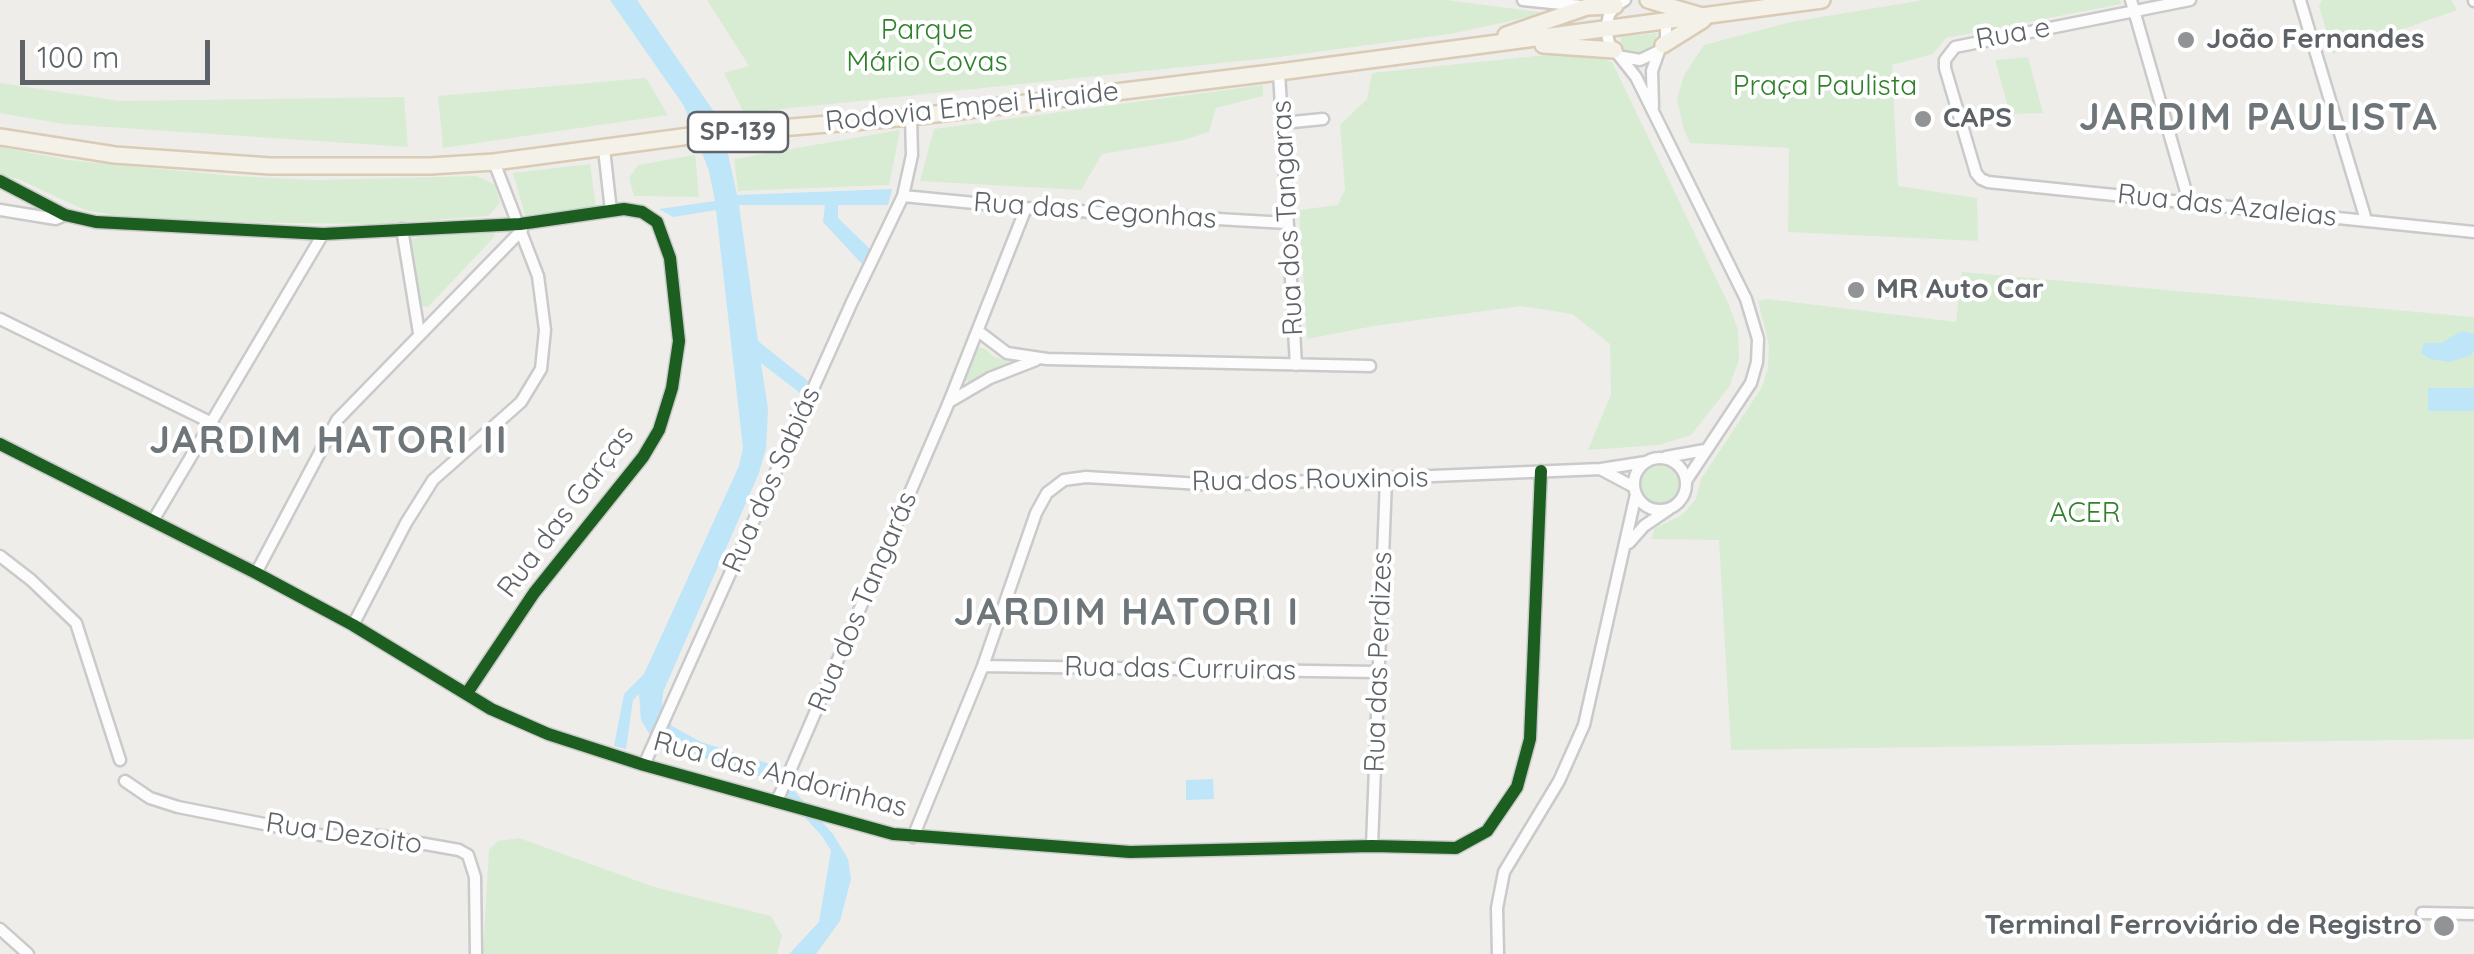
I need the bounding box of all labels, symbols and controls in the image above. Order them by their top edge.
street label: Rua e [1973,11,2053,57]
park label: Parque Mário Covas [846,14,1008,80]
scale bar [25,20,215,82]
place label: João Fernandes [2206,23,2424,57]
marker: João Fernandes [2175,29,2197,51]
text: 100 m [37,38,119,76]
park label: Praça Paulista [1733,70,1917,104]
street label: Rodovia Empei Hiraide [824,75,1120,139]
district label: JARDIM PAULISTA [2079,96,2439,142]
street label: Rua dos Tangaras [1265,99,1311,337]
place label: CAPS [1943,102,2012,136]
marker: CAPS [1912,108,1934,130]
road number: SP-139 [688,112,788,152]
street label: Rua das Azaleias [2116,178,2338,234]
street label: Rua das Cegonhas [972,186,1218,236]
place label: MR Auto Car [1876,273,2044,307]
marker: MR Auto Car [1845,279,1867,301]
street label: Rua dos Sabiás [716,382,828,578]
district label: JARDIM HATORI II [149,419,509,465]
street label: Rua das Garças [491,420,641,604]
street label: Rua dos Rouxinois [1191,461,1429,499]
street label: Rua dos Tangarás [801,487,925,717]
park label: ACER [2050,497,2120,531]
street label: Rua das Perdizes [1358,551,1400,773]
district label: JARDIM HATORI I [954,591,1300,637]
street label: Rua das Curruiras [1064,650,1296,688]
street label: Rua das Andorinhas [650,725,910,825]
street label: Rua Dezoito [264,806,424,862]
place label: Terminal Ferroviário de Registro [1984,909,2422,943]
marker: Terminal Ferroviário de Registro [2431,913,2457,939]

